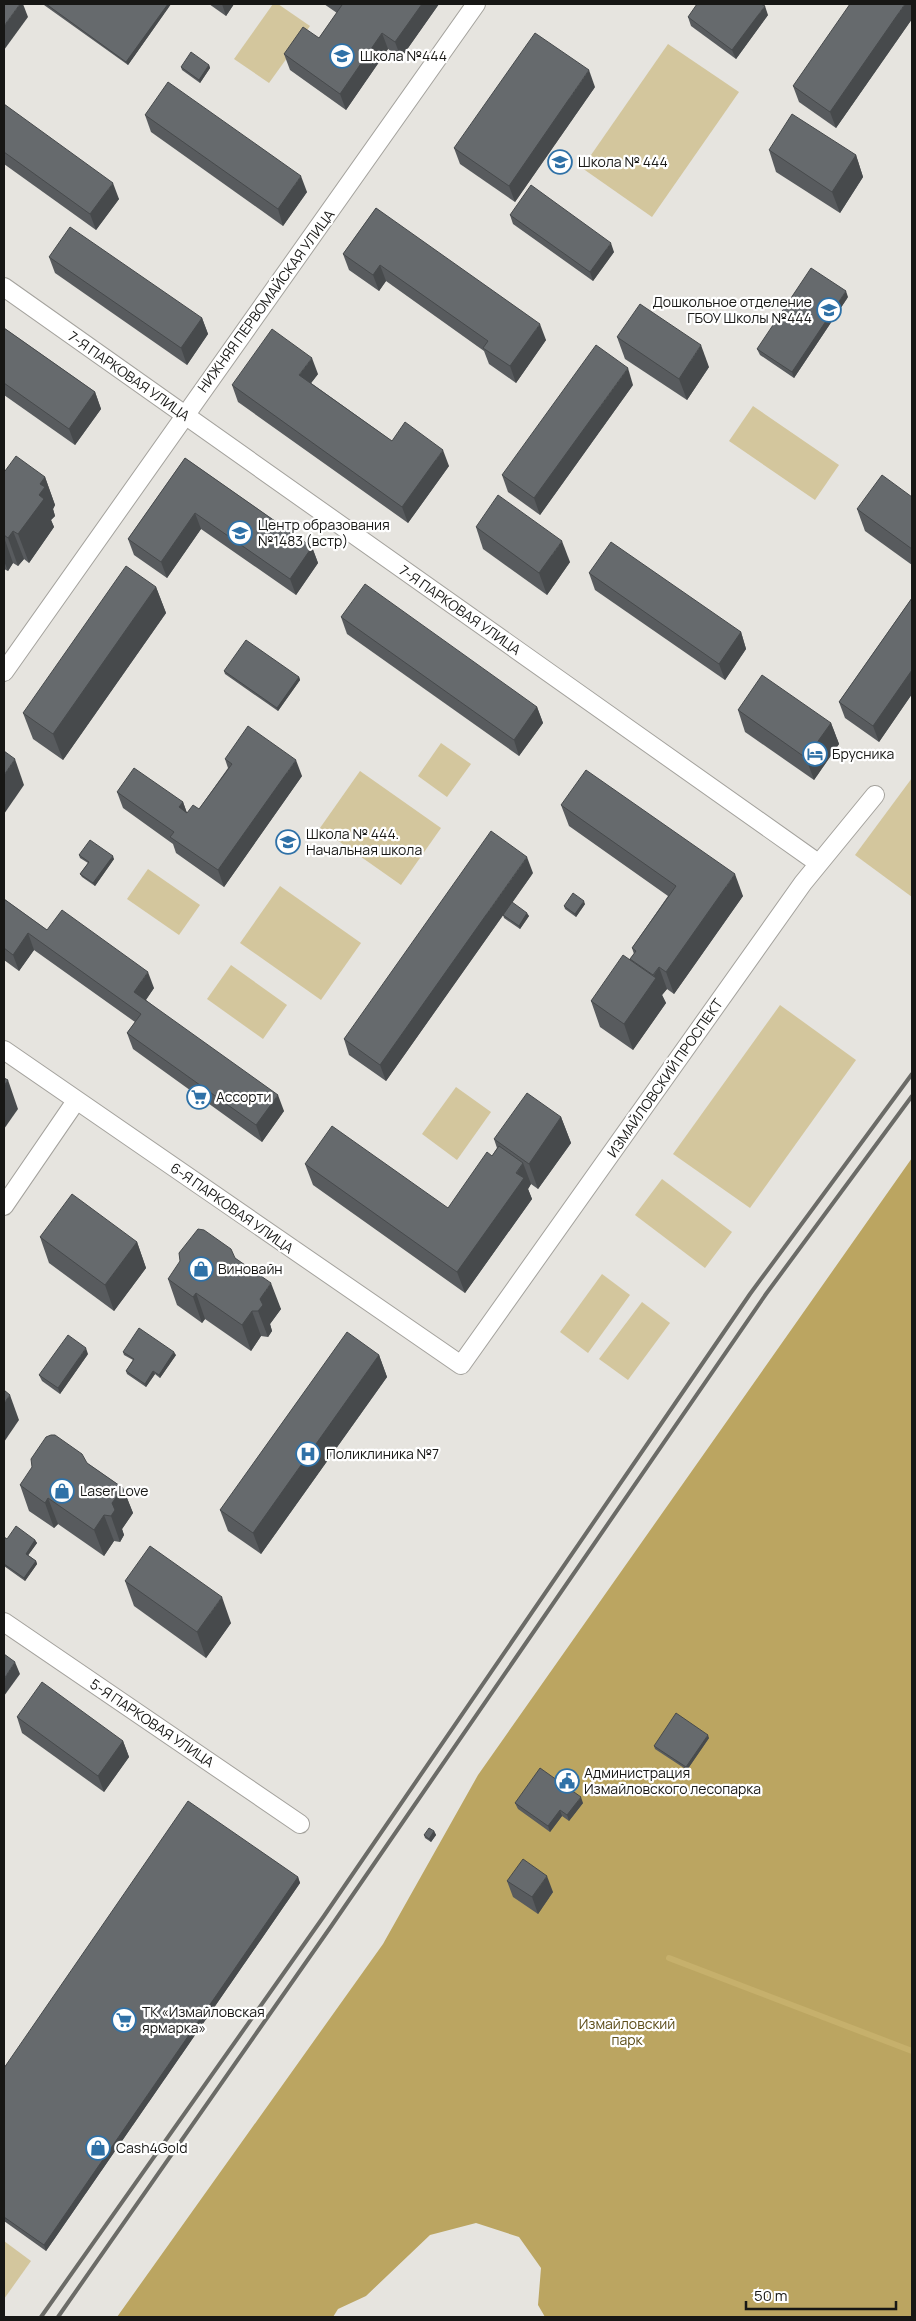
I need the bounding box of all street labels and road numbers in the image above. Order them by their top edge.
street label: НИЖНЯЯ ПЕРВОМАЙСКАЯ УЛИЦА [193,205,338,396]
street label: 7-Я ПАРКОВАЯ УЛИЦА [65,326,194,425]
street label: 7-Я ПАРКОВАЯ УЛИЦА [396,560,525,659]
street label: ИЗМАЙЛОВСКИЙ ПРОСПЕКТ [602,994,727,1161]
street label: 6-Я ПАРКОВАЯ УЛИЦА [167,1158,298,1257]
street label: 5-Я ПАРКОВАЯ УЛИЦА [87,1674,218,1771]

